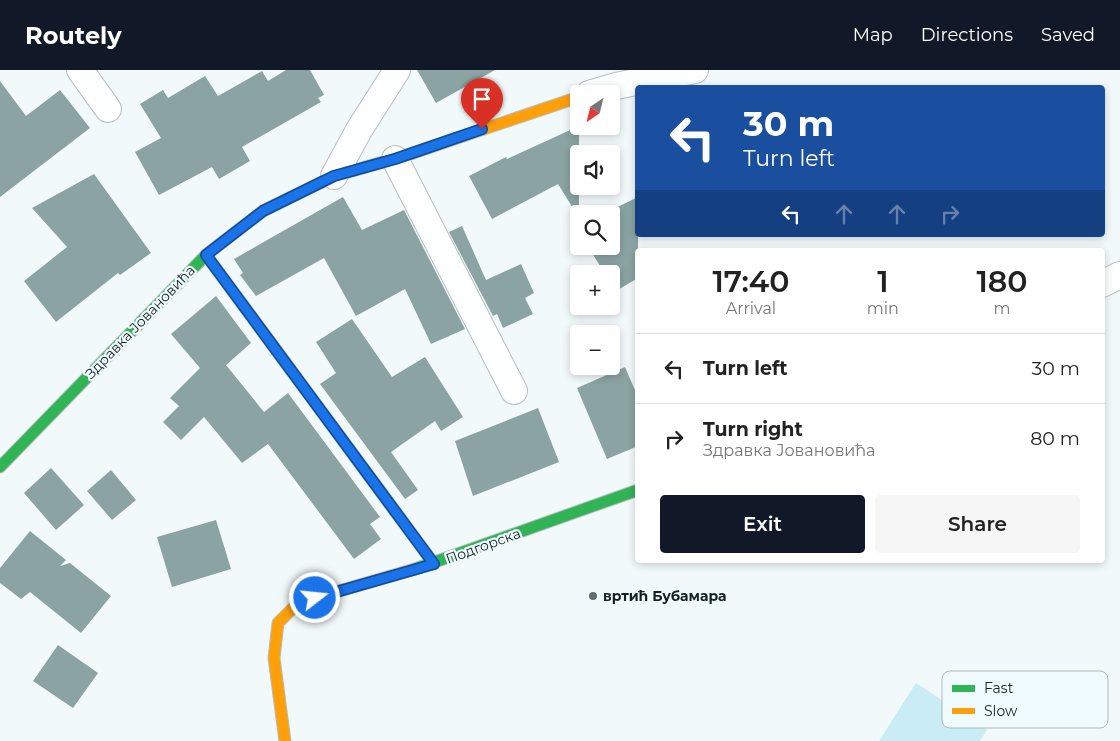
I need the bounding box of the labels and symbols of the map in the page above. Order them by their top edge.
pin [461,78,503,129]
north arrow [570,85,620,135]
street label: Здравка Јовановића [81,261,199,383]
street label: Подгорска [443,524,523,568]
position arrow [288,571,340,623]
place label: вртић Бубамара [603,587,727,605]
marker: вртић Бубамара [587,590,599,602]
legend [942,671,1108,728]
text: Fast [984,679,1014,697]
text: Slow [984,702,1018,720]

